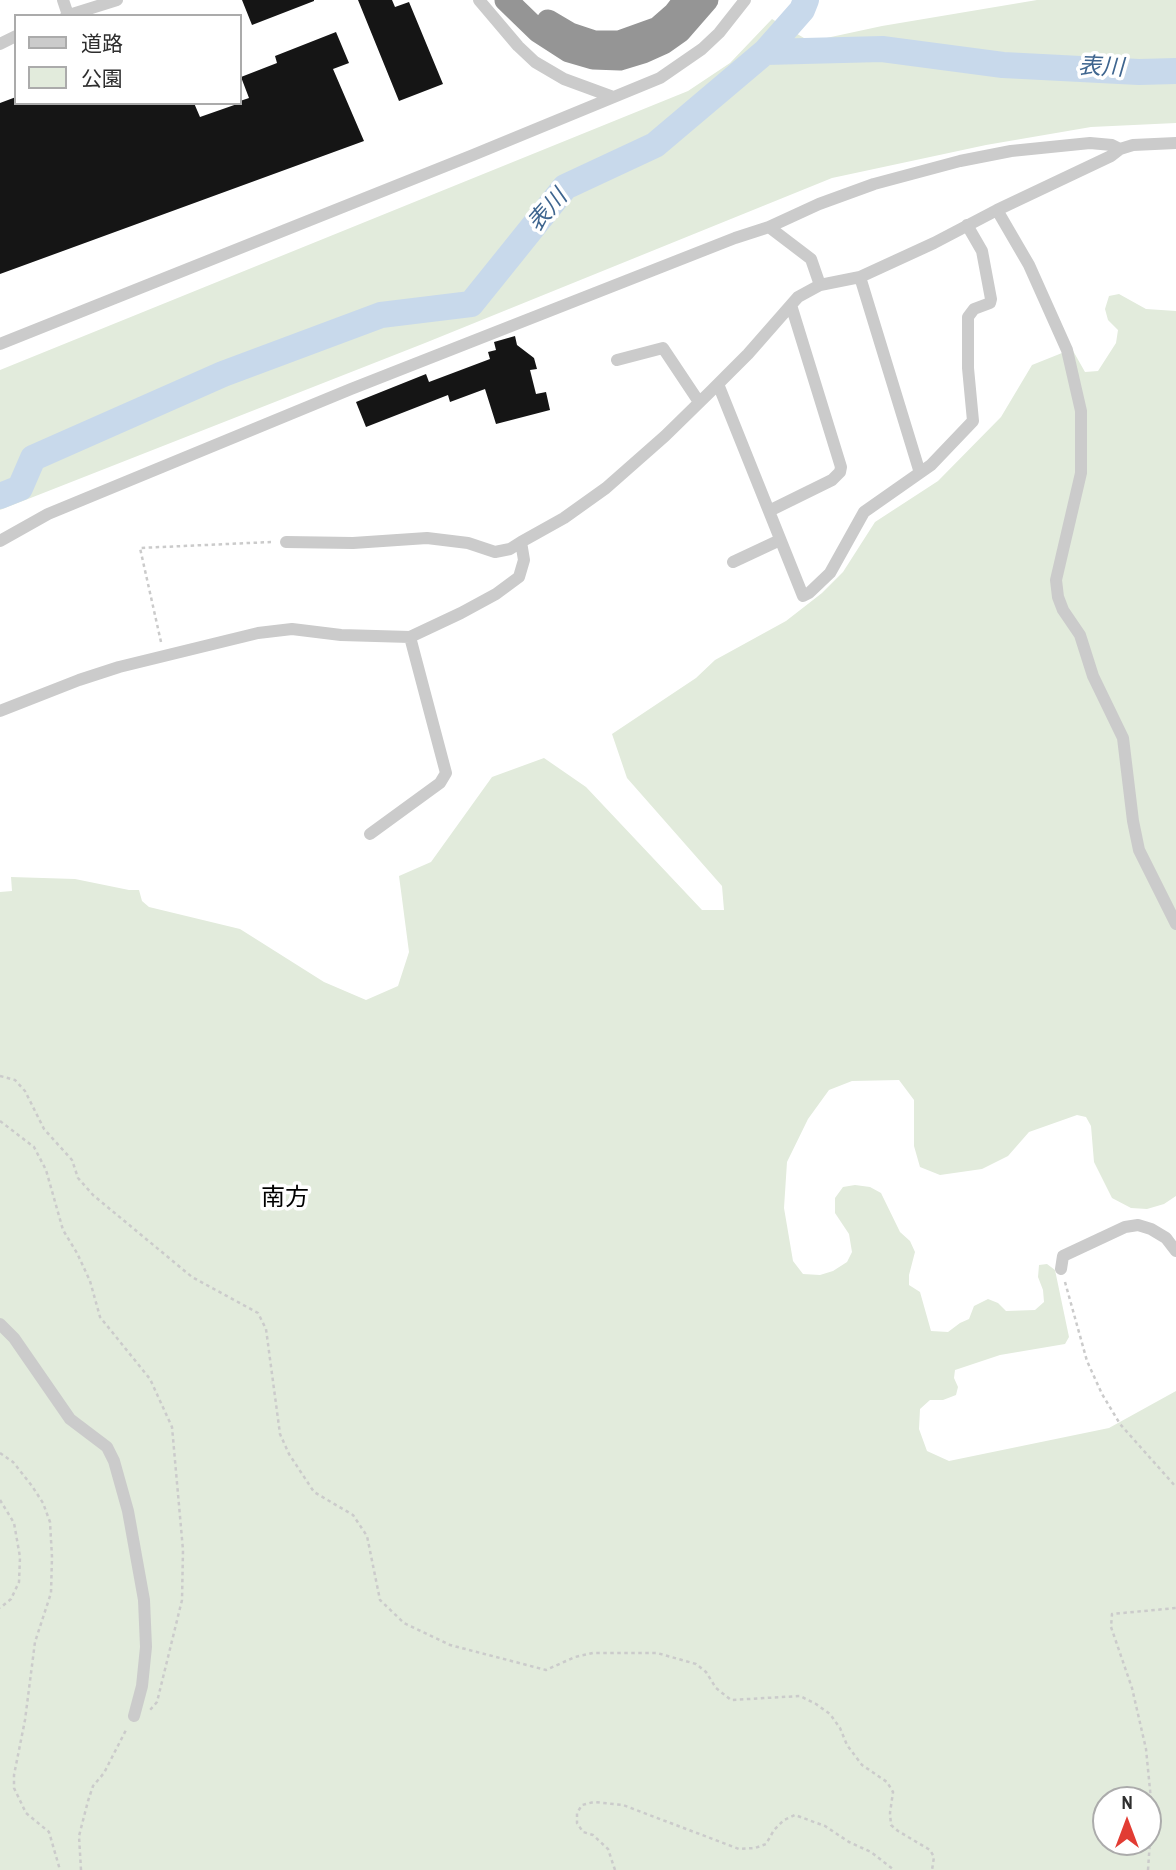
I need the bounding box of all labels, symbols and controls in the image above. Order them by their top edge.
legend [14,14,242,105]
text: 道路 [81,29,123,58]
water label: 表川 [1078,53,1124,83]
text: 公園 [81,64,123,93]
water label: 表川 [522,185,574,237]
district label: 南方 [261,1185,309,1213]
north arrow [1092,1786,1162,1856]
text: N [1121,1789,1133,1815]

